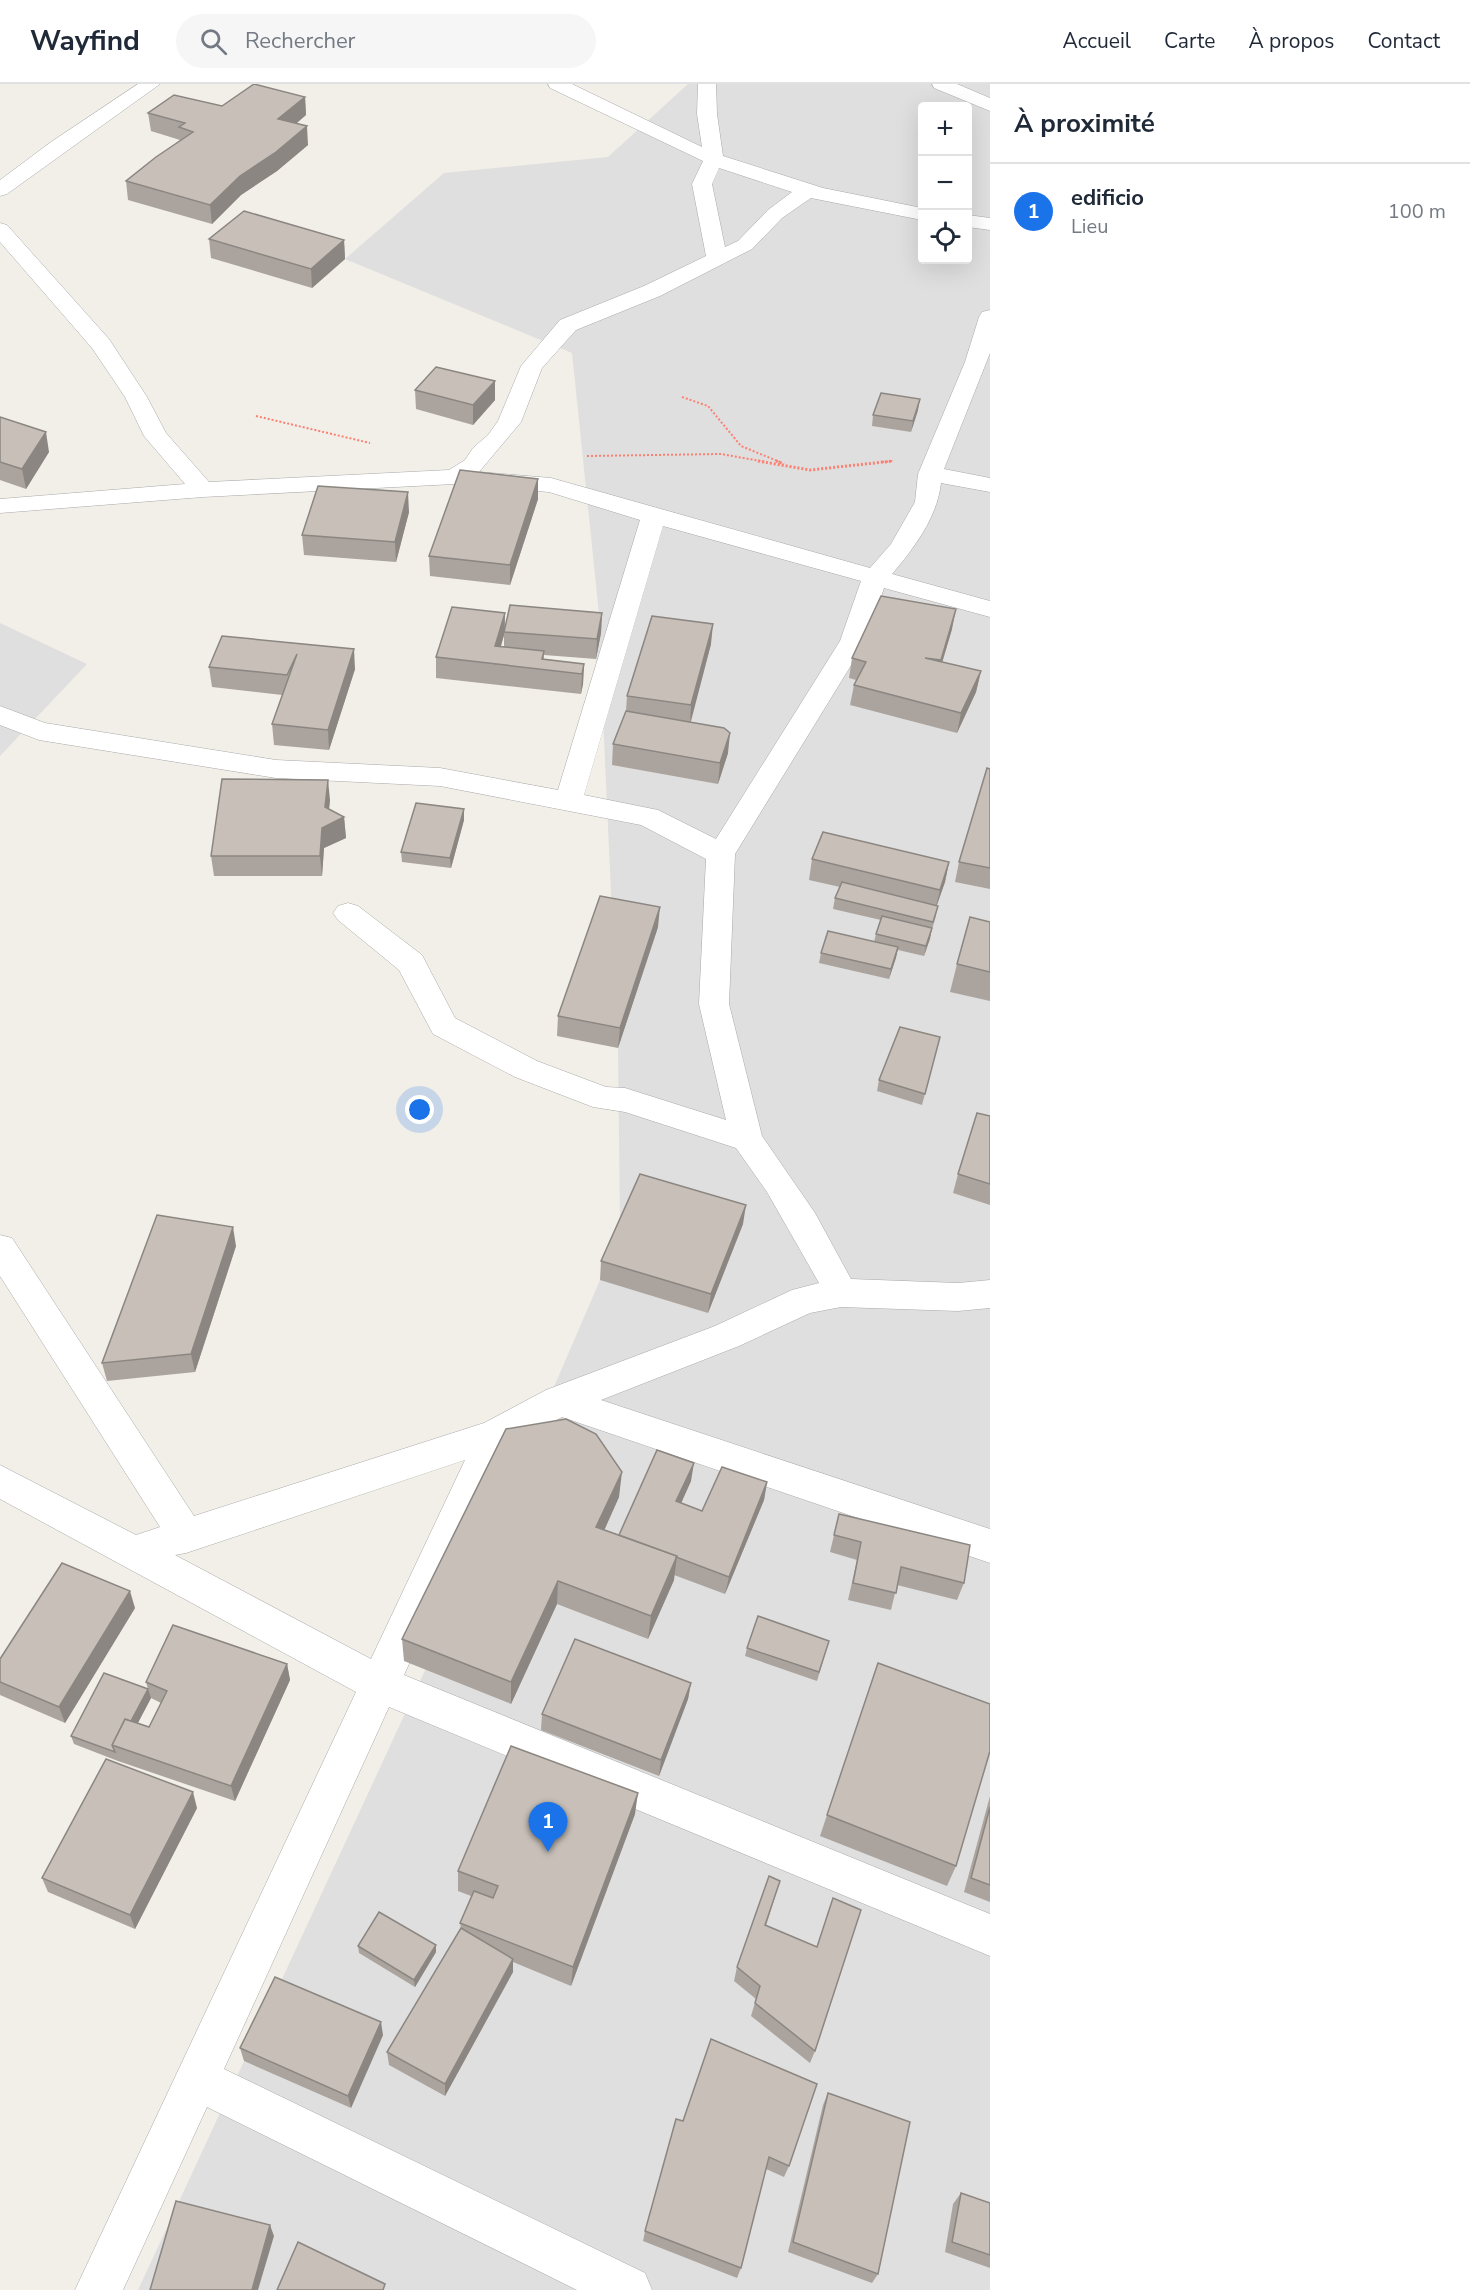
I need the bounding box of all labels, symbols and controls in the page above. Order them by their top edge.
search box [176,14,596,68]
text: Wayfind [30,22,140,60]
icon: search [197,25,230,58]
text: Rechercher [245,26,355,56]
text: Accueil [1062,27,1131,55]
text: Carte [1164,27,1215,55]
text: À propos [1248,27,1334,55]
text: Contact [1367,27,1440,55]
map controls [918,102,972,264]
button: + [918,102,972,156]
text: À proximité [1014,106,1155,141]
button: − [918,156,972,210]
text: edificio [1071,183,1144,213]
text: 1 [1028,198,1040,225]
text: 100 m [1388,198,1446,225]
button: locate [918,210,972,264]
text: Lieu [1071,213,1108,240]
your location [405,1095,434,1124]
pin: 1 [528,1802,568,1852]

